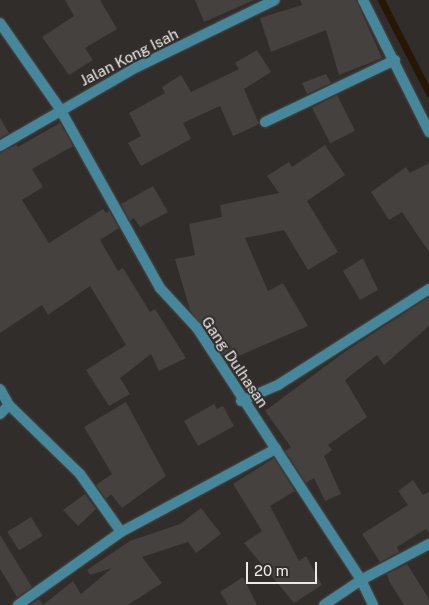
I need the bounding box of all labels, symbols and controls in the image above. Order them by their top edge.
street label: Jalan Kong Isah [77,24,181,90]
street label: Gang Dulhasan [198,313,272,411]
scale bar [249,552,320,584]
text: 20 m [254,562,289,579]

